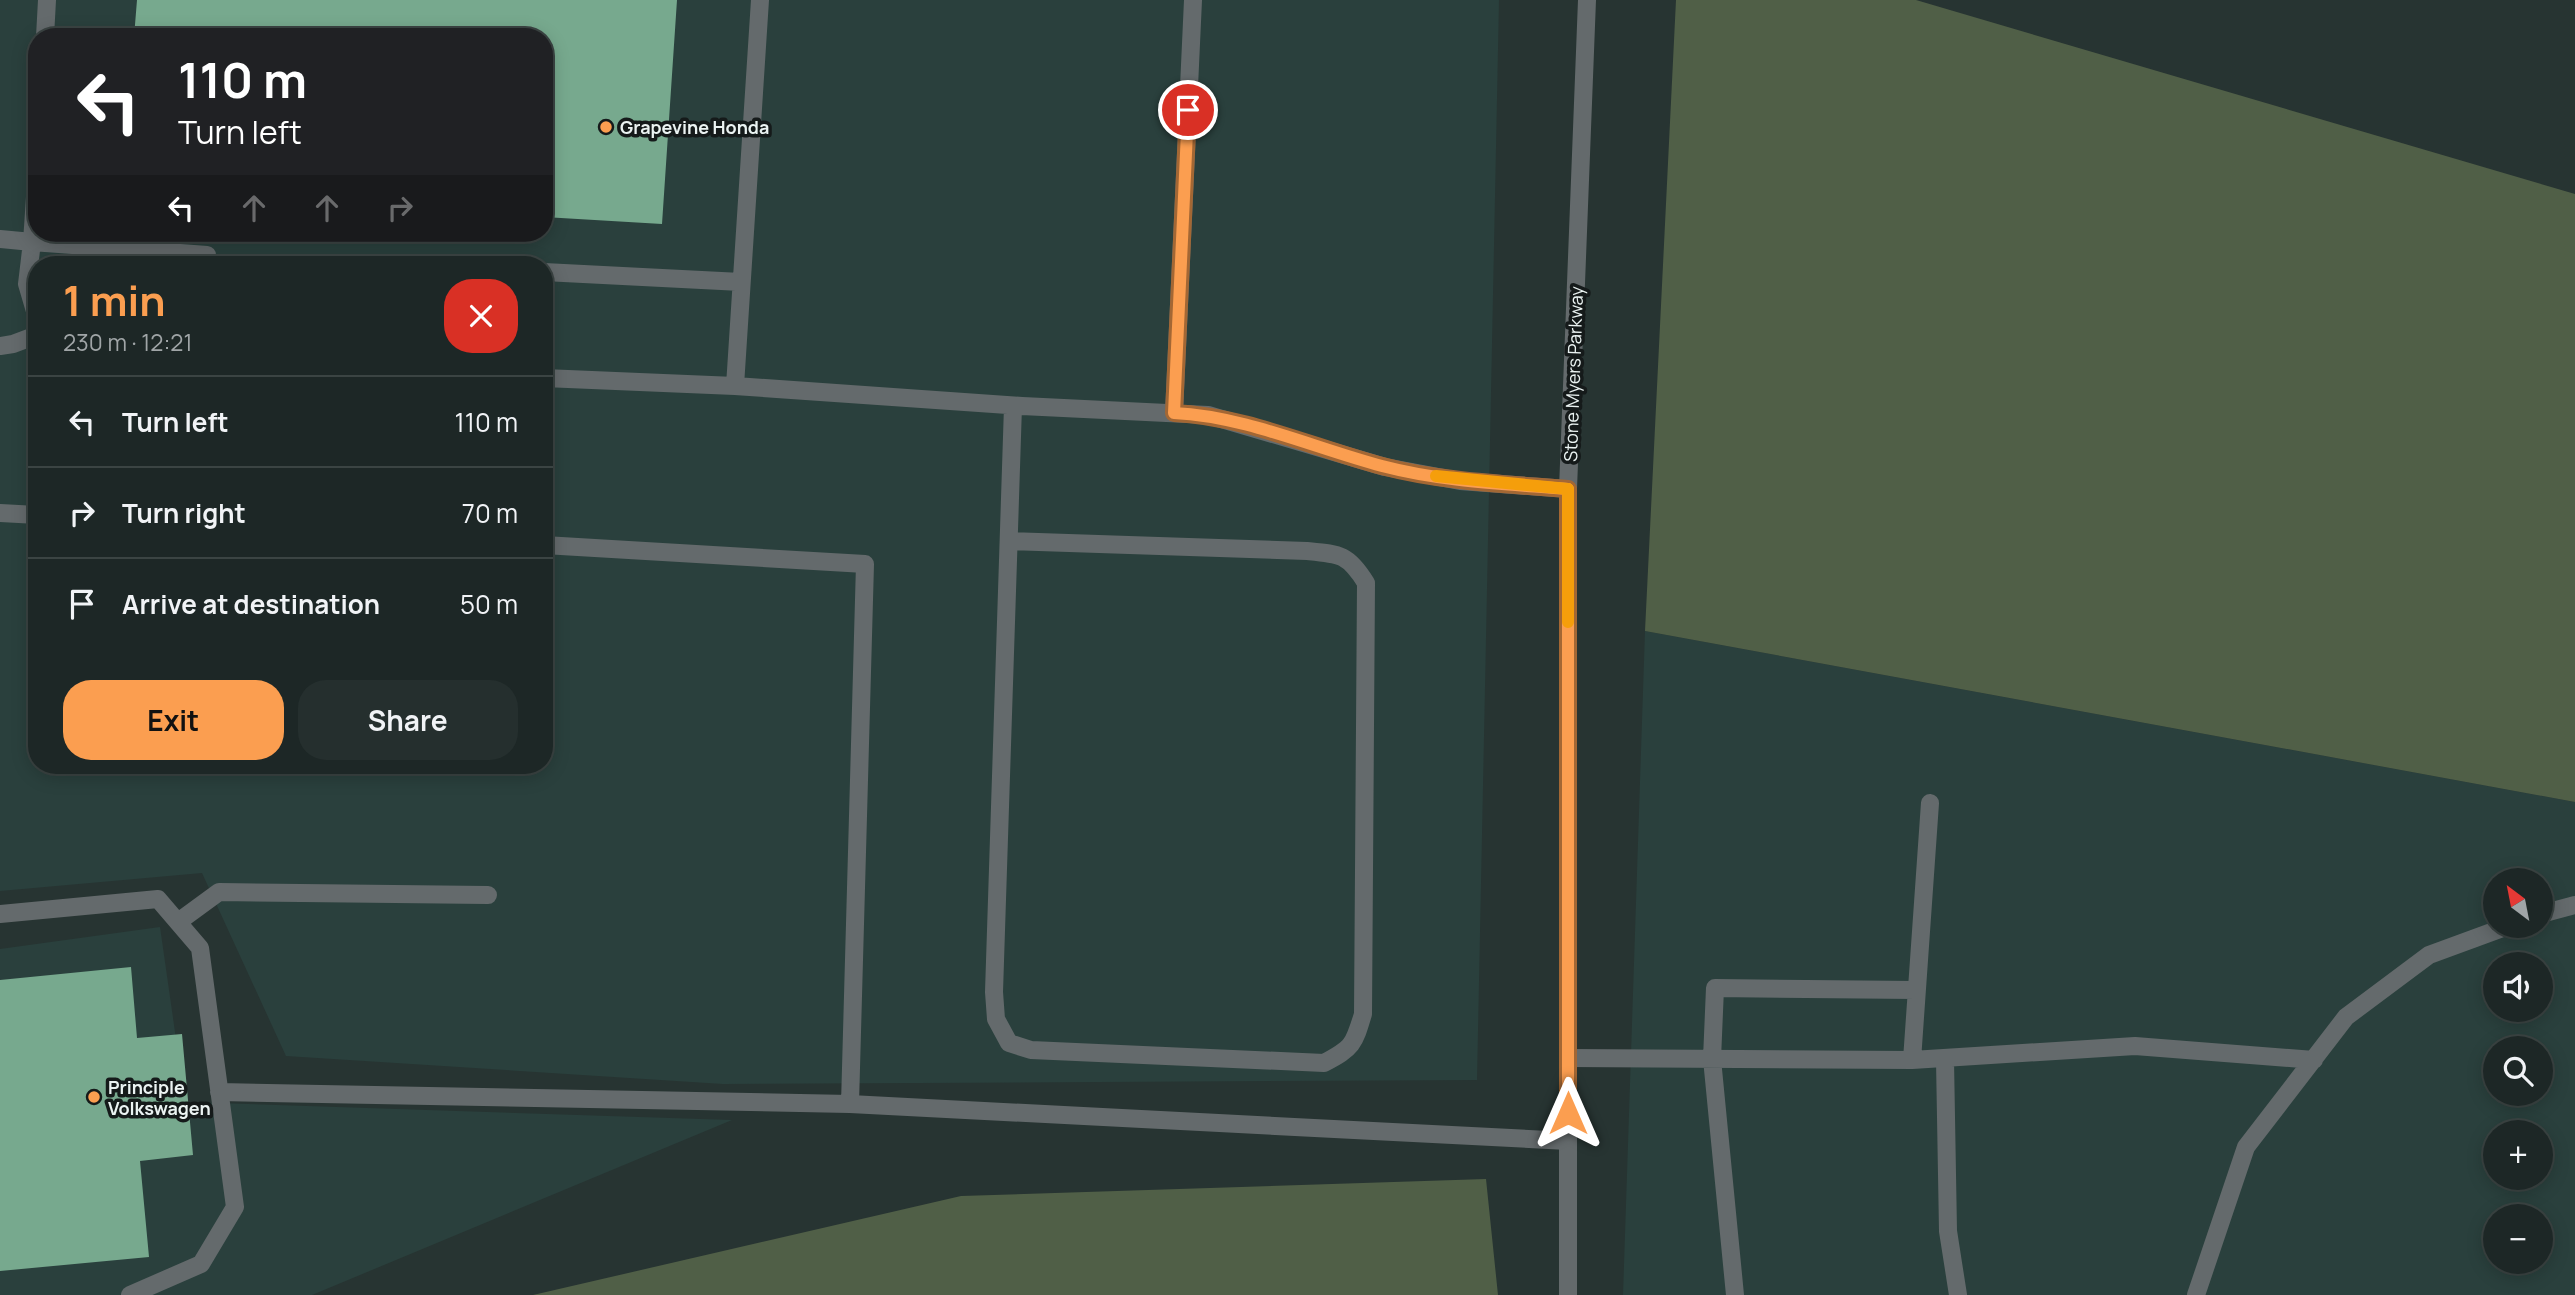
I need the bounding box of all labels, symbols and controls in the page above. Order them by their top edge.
text: 110 m [178,46,307,113]
icon: left [63,56,154,147]
pin [1158,80,1218,140]
icon: arrive [1169,91,1207,129]
text: Turn left [178,110,302,154]
place label: Grapevine Honda [620,115,769,139]
marker: Grapevine Honda [598,119,614,135]
icon: left [162,189,200,227]
icon: ahead [235,189,273,227]
icon: ahead [308,189,346,227]
icon: right [381,189,419,227]
text: 1 min [63,271,166,329]
button: close [444,279,518,353]
street label: Stone Myers Parkway [1558,285,1588,462]
text: 230 m · 12:21 [63,326,192,358]
icon: left [63,403,101,441]
text: Turn left [122,404,229,440]
text: 110 m [455,404,518,440]
icon: right [63,494,101,532]
text: Turn right [122,495,246,531]
text: 70 m [462,495,518,531]
icon: arrive [63,585,101,623]
text: Arrive at destination [122,586,380,622]
text: 50 m [460,586,518,622]
button: Exit [63,680,284,760]
button: Share [298,680,518,760]
north arrow [2483,868,2553,938]
map controls [2483,868,2553,1274]
button: sound [2483,952,2553,1022]
button: search [2483,1036,2553,1106]
place label: Principle Volkswagen [108,1075,211,1120]
position arrow [1531,1076,1605,1150]
marker: Principle Volkswagen [86,1089,102,1105]
button: + [2483,1120,2553,1190]
button: − [2483,1204,2553,1274]

